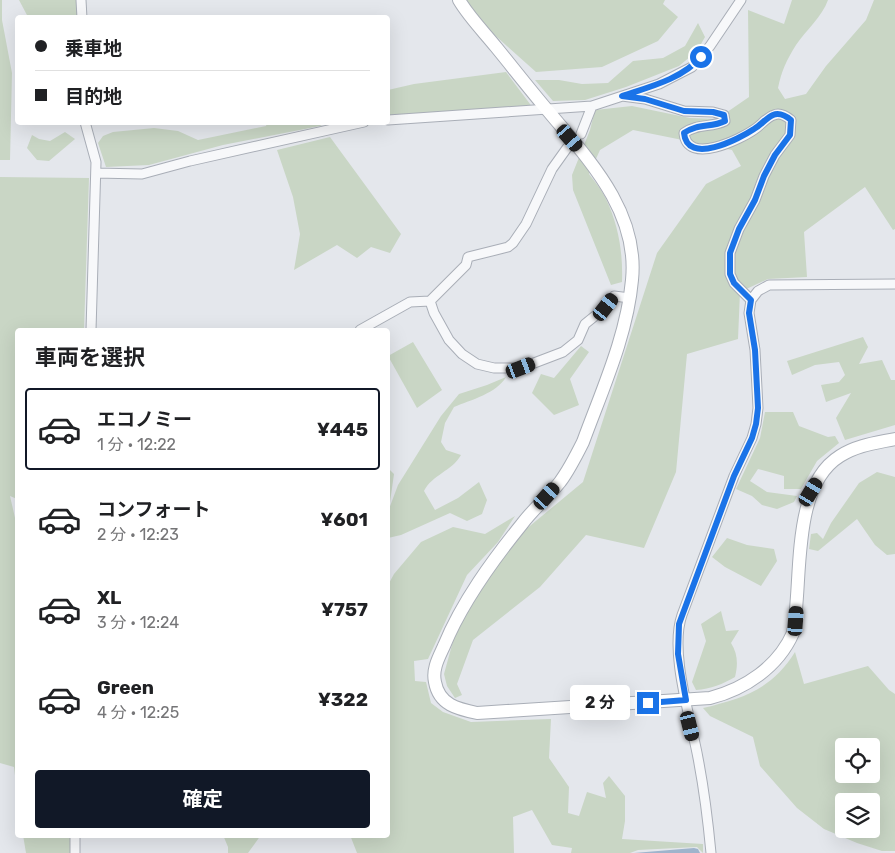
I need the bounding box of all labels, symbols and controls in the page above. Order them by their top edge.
text: 乗車地 [65,37,122,60]
route start [690,46,712,68]
text: 目的地 [65,85,122,108]
car [554,122,585,154]
car [590,291,621,323]
text: 車両を選択 [35,344,145,371]
car [504,356,537,380]
icon: car [37,407,82,452]
text: エコノミー [97,408,192,431]
text: ¥445 [317,418,368,441]
text: 1 分 · 12:22 [97,435,176,454]
car [796,475,825,509]
car [531,480,562,512]
icon: car [37,497,82,542]
text: コンフォート [97,498,210,521]
text: ¥601 [320,508,368,531]
text: 2 分 · 12:23 [97,525,179,544]
text: XL [97,586,121,609]
icon: car [37,587,82,632]
text: ¥757 [321,598,368,621]
car [787,606,804,636]
text: 3 分 · 12:24 [97,613,179,632]
text: Green [97,676,154,699]
icon: car [37,677,82,722]
callout: 2 分 [570,686,630,720]
text: ¥322 [318,688,368,711]
route end [637,692,659,714]
text: 2 分 [585,693,615,712]
text: 4 分 · 12:25 [97,703,179,722]
car [679,710,700,742]
map controls [835,738,880,838]
button: locate [835,738,880,783]
button: 確定 [35,770,370,828]
button: layers [835,793,880,838]

